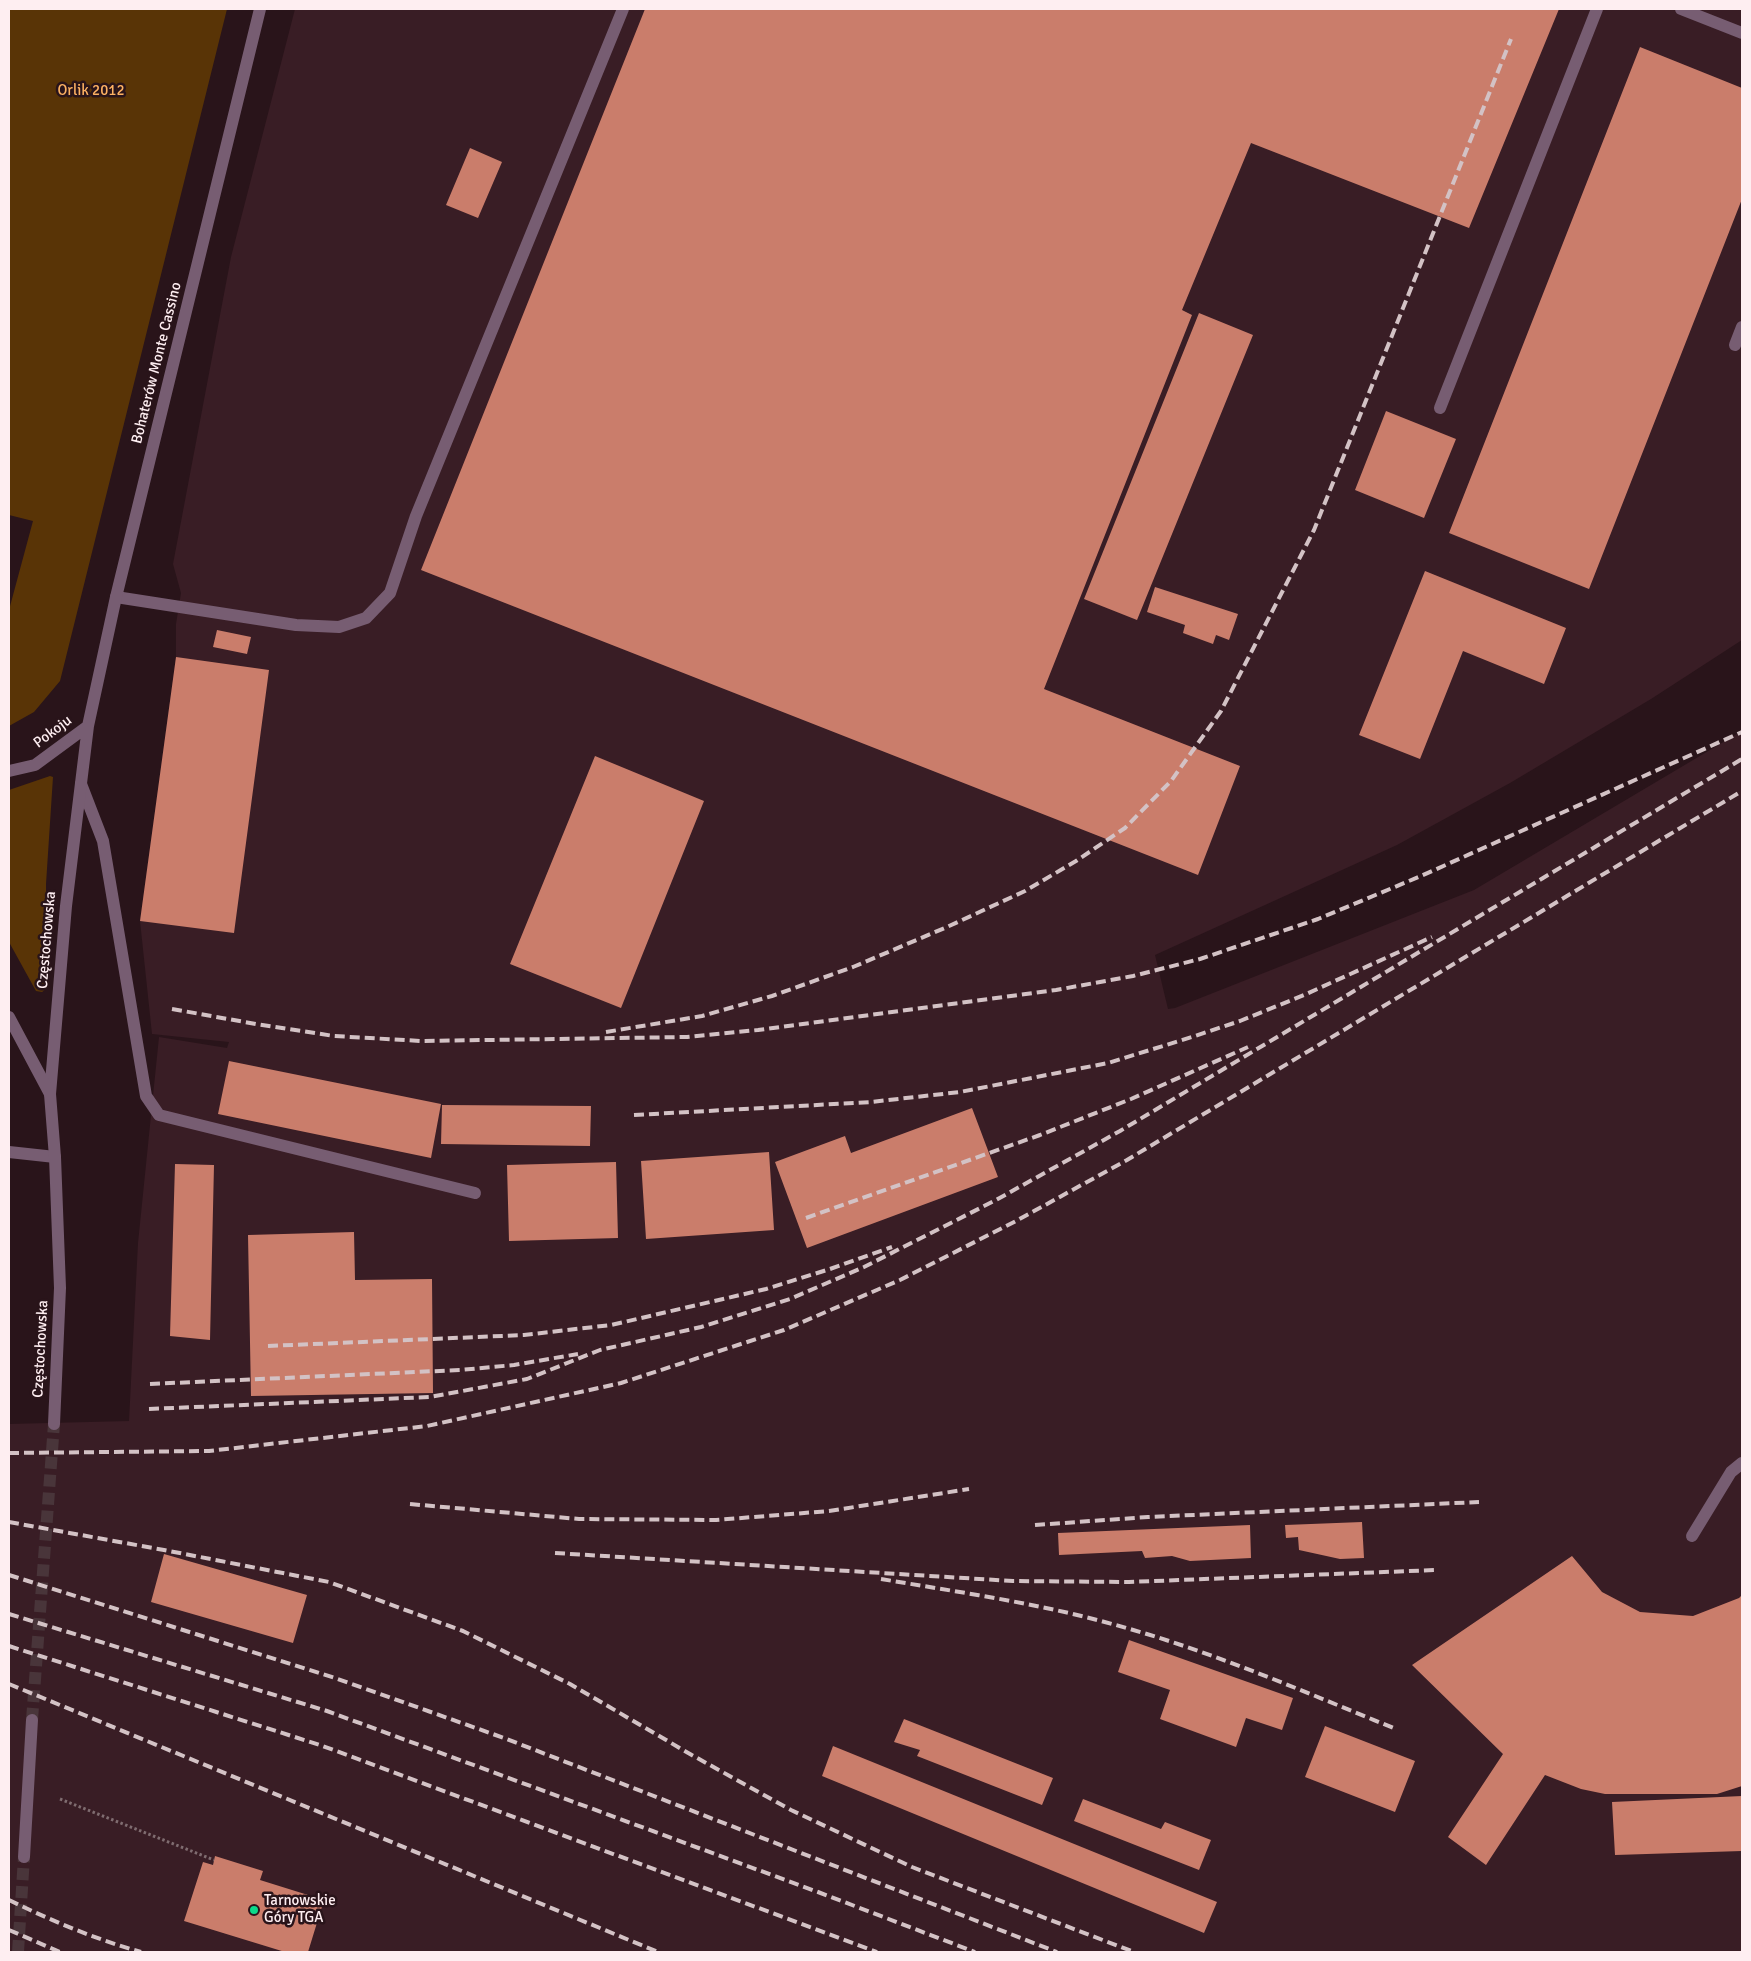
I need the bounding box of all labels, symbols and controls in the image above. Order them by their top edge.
park label: Orlik 2012 [57,82,125,100]
street label: Bohaterów Monte Cassino [128,280,186,446]
street label: Pokoju [30,712,76,752]
street label: Częstochowska [34,890,60,990]
street label: Częstochowska [29,1300,53,1398]
place label: Tarnowskie Góry TGA [264,1892,336,1927]
marker: Tarnowskie Góry TGA [248,1904,260,1916]

